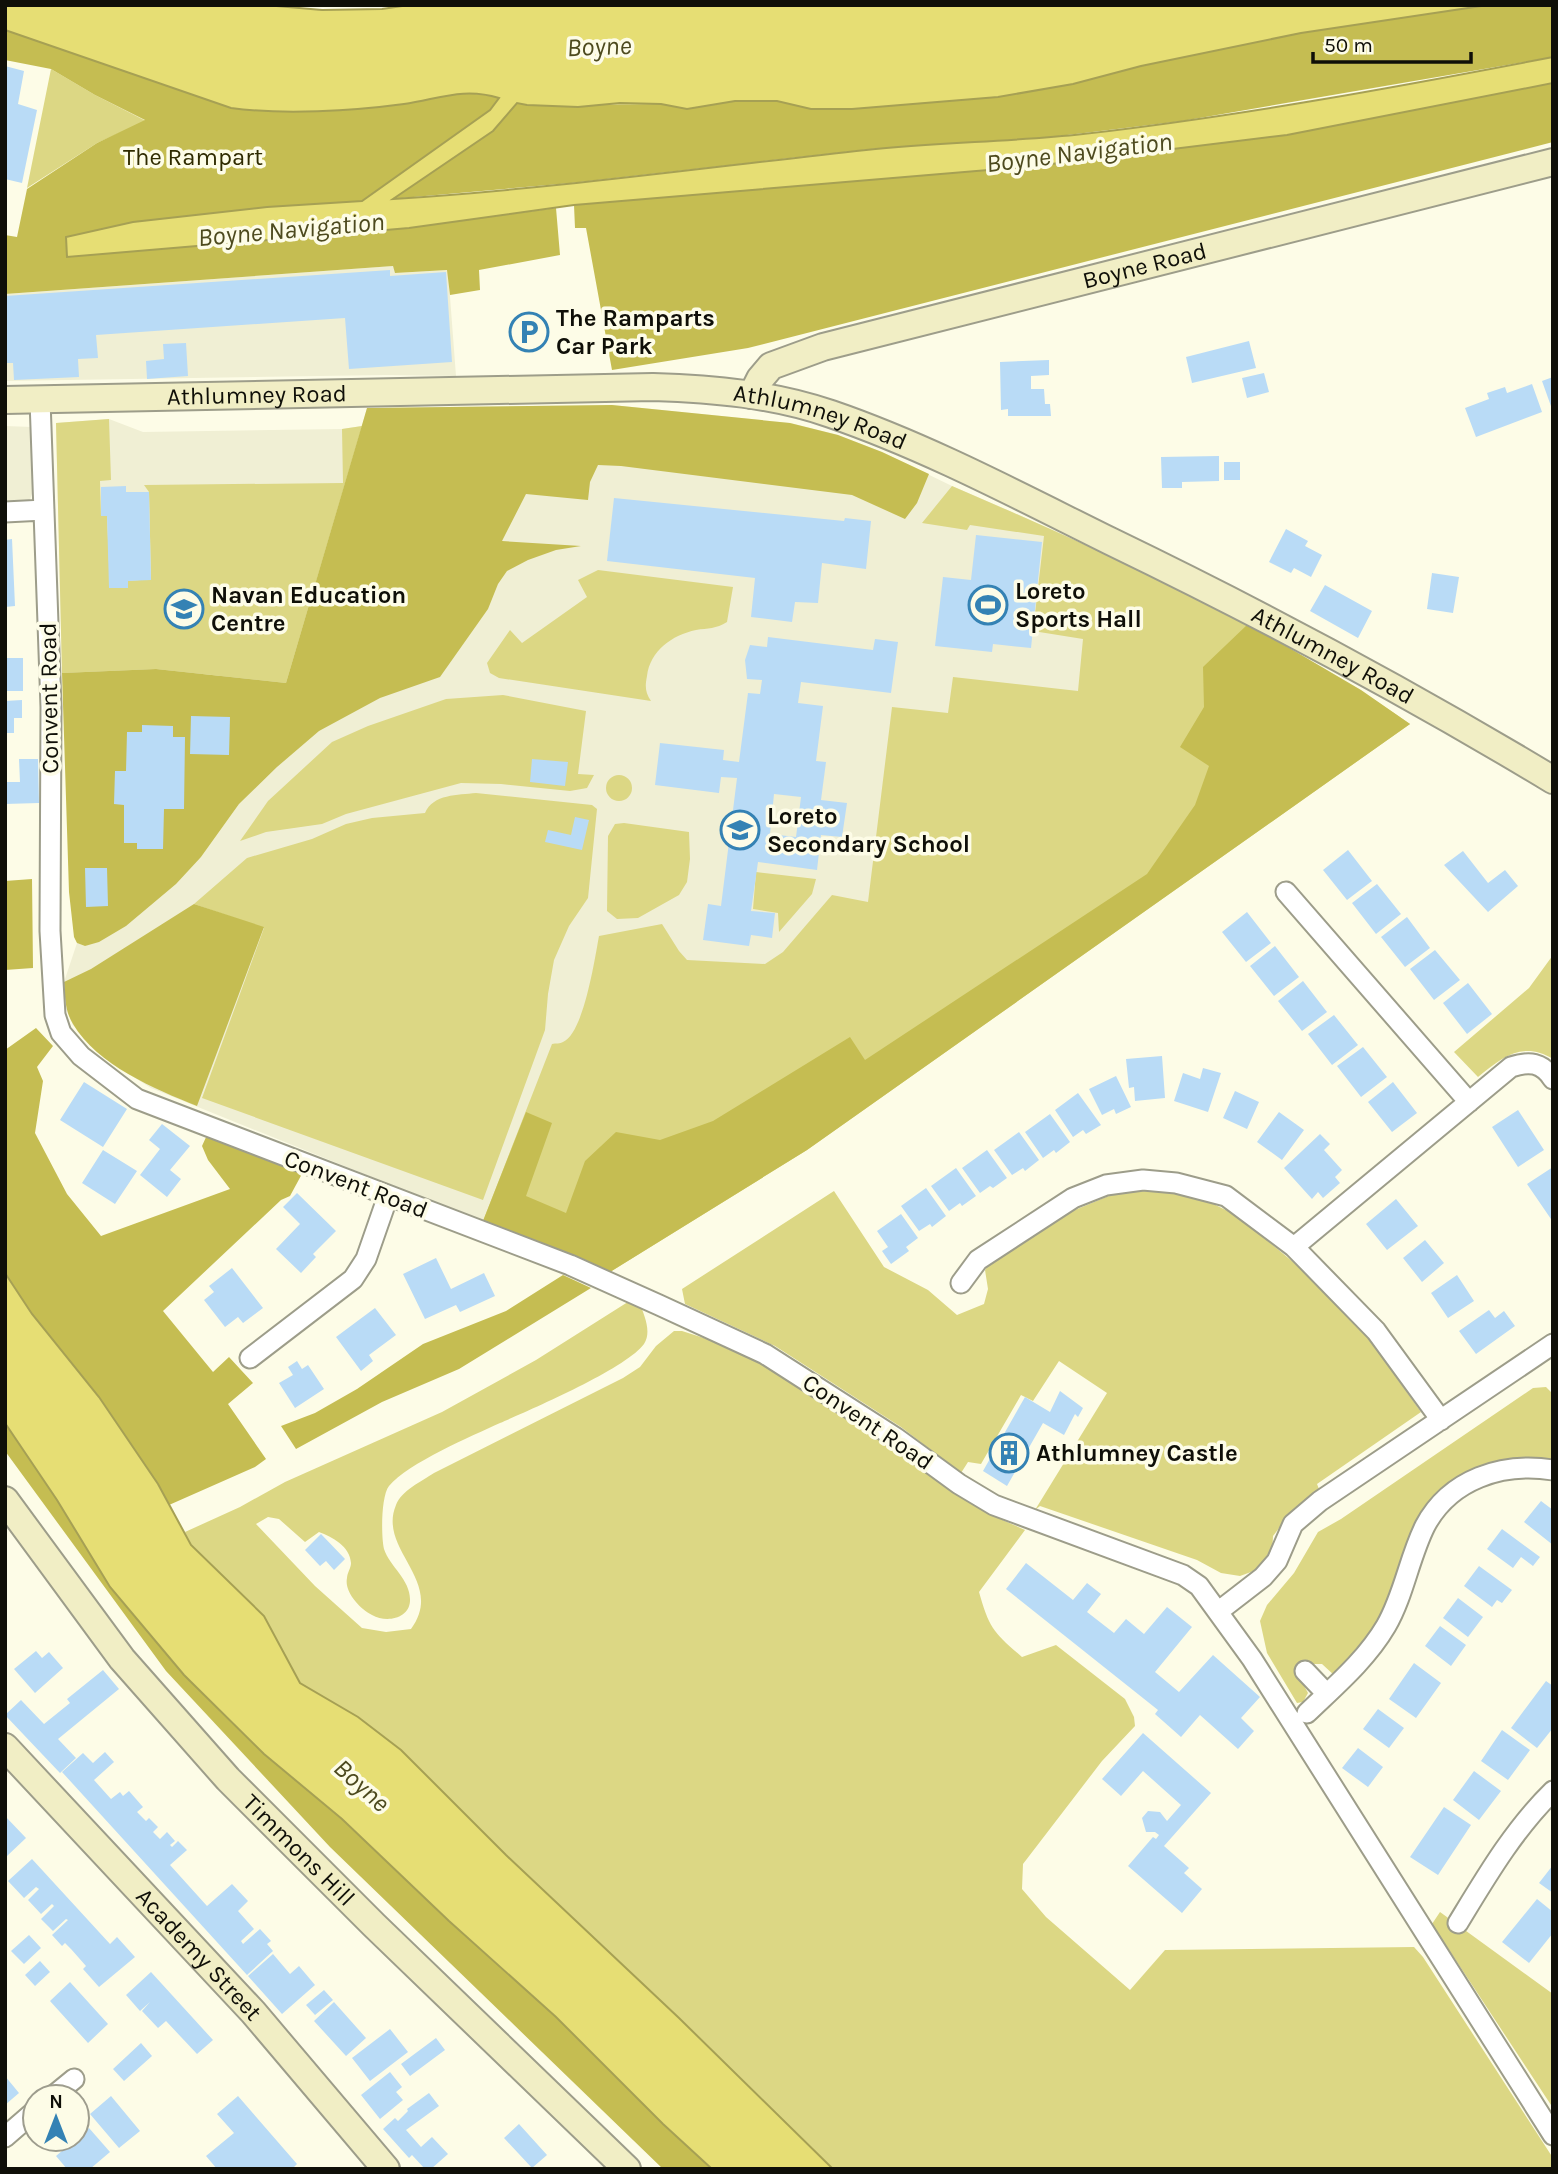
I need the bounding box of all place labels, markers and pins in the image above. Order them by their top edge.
place label: The Ramparts Car Park [556,304,715,360]
parking icon: The Ramparts Car Park [508,311,550,353]
place label: Loreto Sports Hall [1015,577,1142,633]
place label: Navan Education Centre [211,581,406,637]
sports icon: Loreto Sports Hall [967,584,1009,626]
school or university icon: Navan Education Centre [163,588,205,630]
place label: Loreto Secondary School [767,802,970,858]
school or university icon: Loreto Secondary School [719,809,761,851]
building icon: Athlumney Castle [988,1432,1030,1474]
place label: Athlumney Castle [1036,1439,1238,1467]

